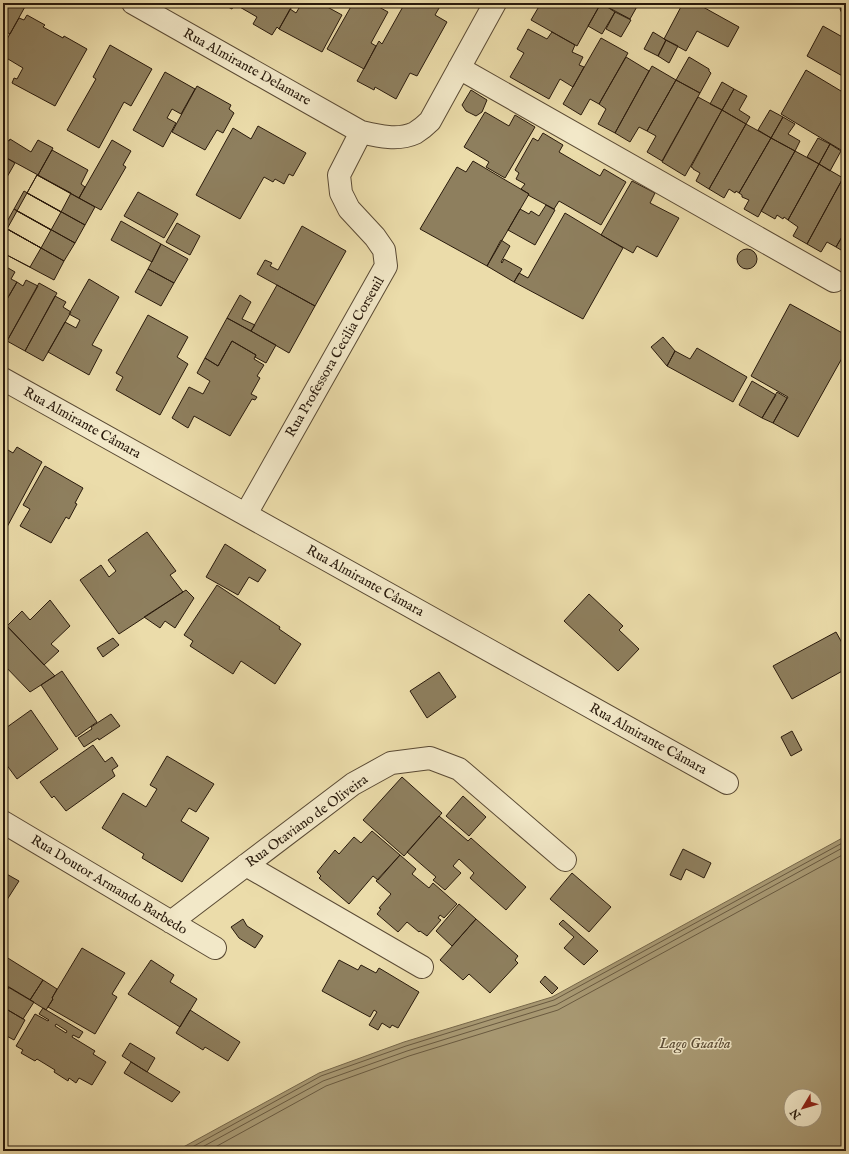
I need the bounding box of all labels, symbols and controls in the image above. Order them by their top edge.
street label: Rua Almirante Delamare [180,24,315,110]
street label: Rua Professora Cecilia Corseuil [282,273,388,441]
street label: Rua Almirante Câmara [20,383,145,463]
street label: Rua Almirante Câmara [303,541,428,621]
street label: Rua Almirante Câmara [586,699,711,779]
street label: Rua Otaviano de Oliveira [242,770,372,871]
street label: Rua Doutor Armando Barbedo [27,831,191,939]
water label: Lago Guaíba [658,1034,731,1054]
north arrow [783,1088,823,1128]
text: N [787,1105,805,1122]

